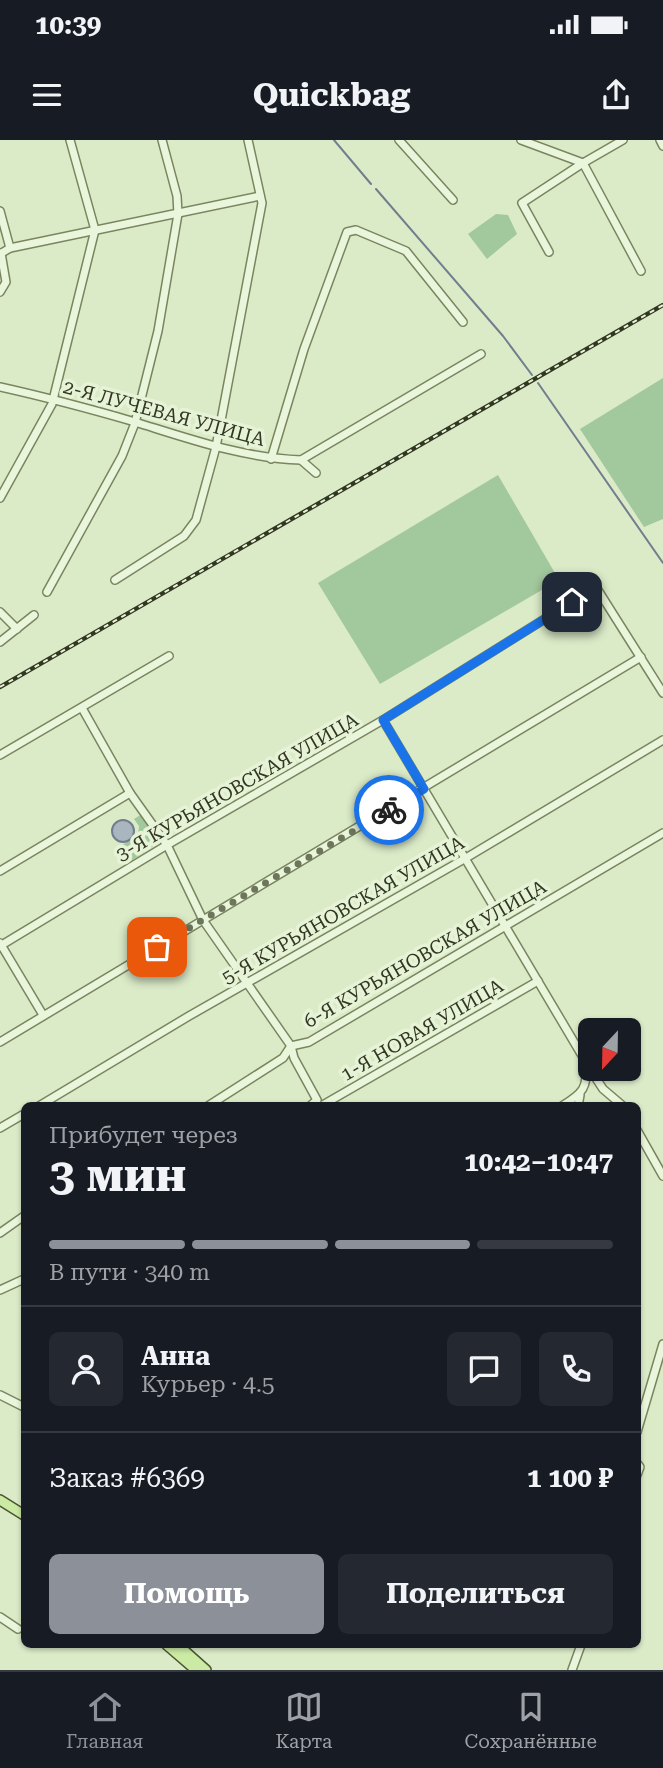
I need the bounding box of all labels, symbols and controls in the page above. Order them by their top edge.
text: 10:39 [35,10,101,40]
icon: menu [28,76,66,114]
text: Quickbag [253,76,410,114]
icon: share [597,76,635,114]
street label: 2-Я ЛУЧЕВАЯ УЛИЦА [61,375,268,451]
pin [542,572,602,632]
icon: home [553,583,591,621]
street label: 3-Я КУРЬЯНОВСКАЯ УЛИЦА [112,708,363,866]
courier [354,775,424,845]
icon: bike [370,791,408,829]
street label: 5-Я КУРЬЯНОВСКАЯ УЛИЦА [218,831,469,989]
street label: 6-Я КУРЬЯНОВСКАЯ УЛИЦА [300,875,551,1033]
pin [127,917,187,977]
icon: bag [138,928,176,966]
street label: 1-Я НОВАЯ УЛИЦА [337,974,508,1086]
north arrow [578,1018,640,1082]
map controls [578,1018,641,1081]
text: Прибудет через [49,1122,238,1149]
text: 10:42–10:47 [464,1147,613,1177]
text: 3 мин [49,1148,186,1202]
text: В пути · 340 m [49,1259,210,1286]
button: person [49,1332,123,1406]
button: chat [447,1332,521,1406]
button: phone [539,1332,613,1406]
text: Анна [141,1341,210,1371]
text: Курьер · 4.5 [141,1371,275,1398]
text: Заказ #6369 [49,1463,205,1493]
text: 1 100 ₽ [527,1463,613,1493]
button: Помощь [49,1554,324,1634]
button: Поделиться [338,1554,613,1634]
tab: Главная [66,1688,143,1753]
tab: Карта [276,1688,332,1753]
tab: Сохранённые [465,1688,597,1753]

